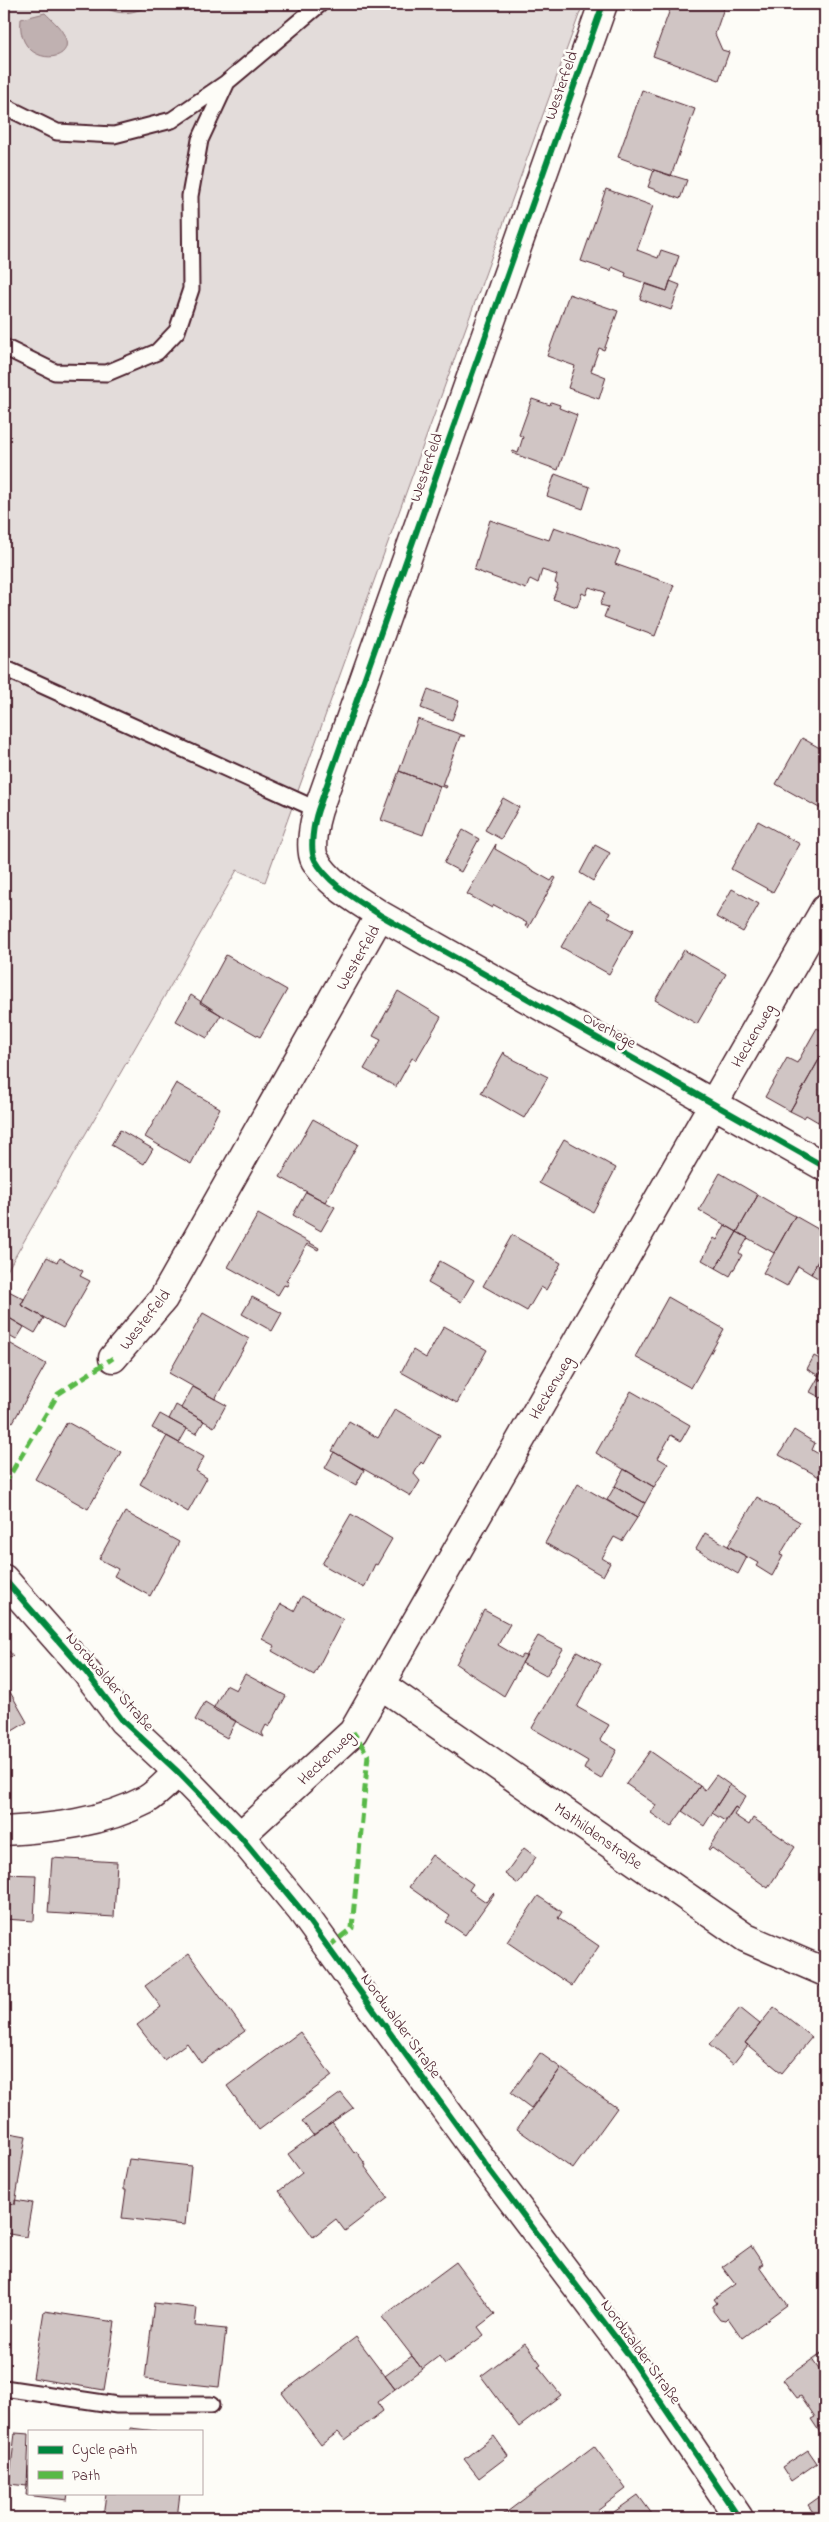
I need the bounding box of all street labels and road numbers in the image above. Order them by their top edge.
street label: Westerfeld [539,48,585,123]
street label: Westerfeld [404,430,450,505]
street label: Westerfeld [330,921,387,995]
street label: Heckenweg [726,999,782,1073]
street label: Overhege [578,1006,641,1056]
street label: Westerfeld [114,1285,177,1356]
street label: Heckenweg [524,1351,580,1425]
street label: Nordwalder Straße [59,1627,160,1738]
street label: Heckenweg [293,1725,360,1792]
street label: Mathildenstraße [549,1797,648,1877]
street label: Nordwalder Straße [354,1969,447,2084]
street label: Nordwalder Straße [594,2295,687,2410]

